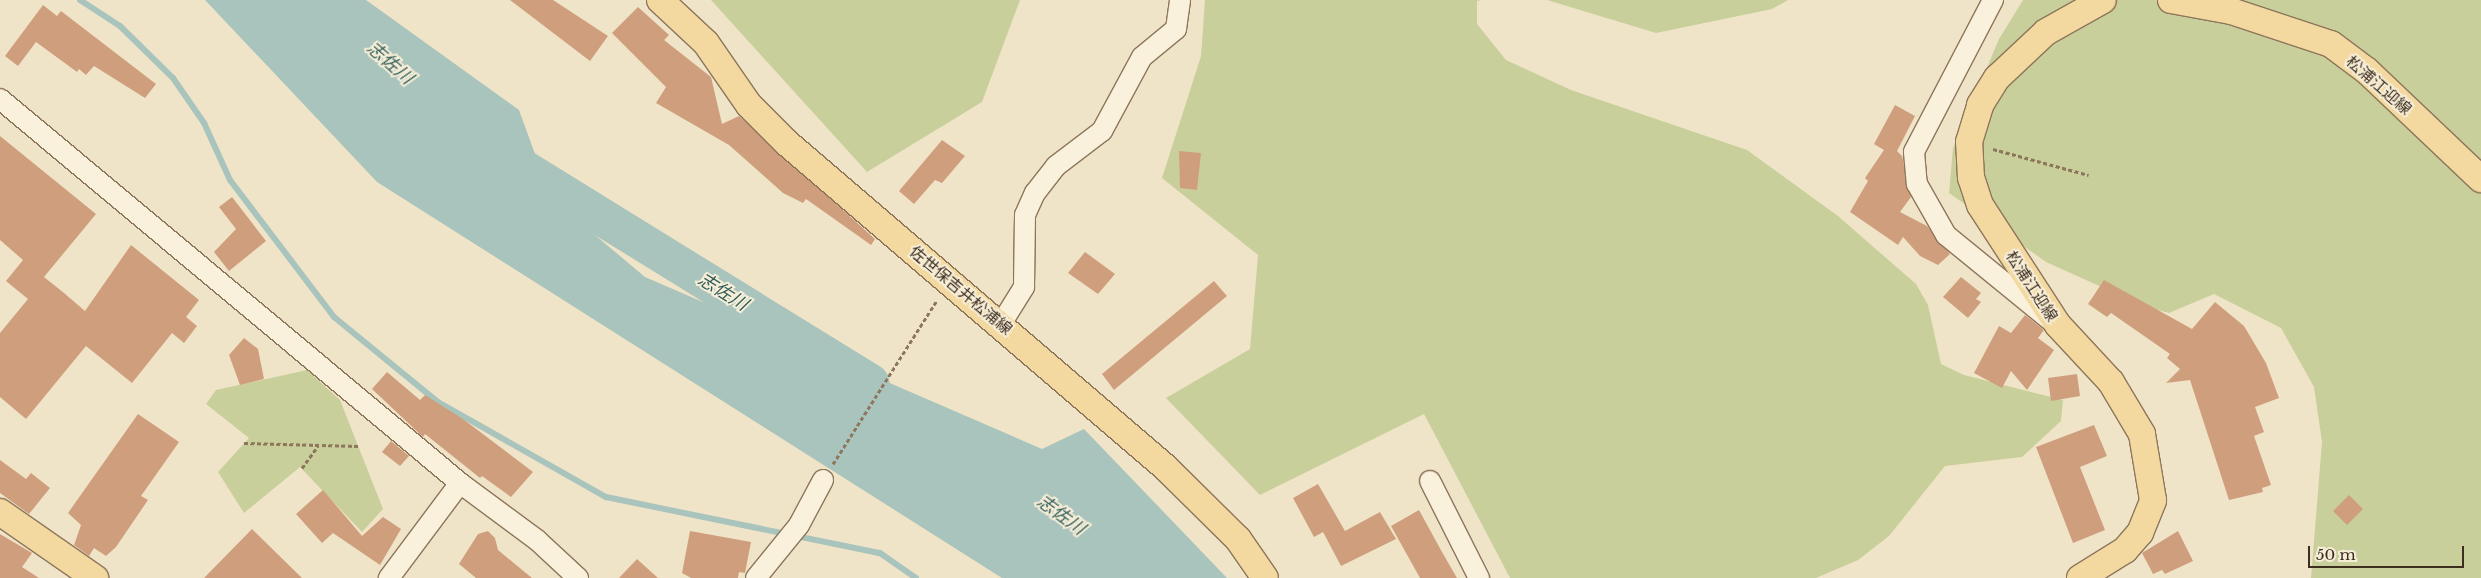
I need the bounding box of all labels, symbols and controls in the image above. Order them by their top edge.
water label: 志佐川 [363,37,417,89]
street label: 松浦江迎線 [2343,52,2415,118]
street label: 佐世保吉井松浦線 [906,242,1016,338]
street label: 松浦江迎線 [2002,247,2062,325]
water label: 志佐川 [694,269,752,315]
water label: 志佐川 [1033,490,1089,540]
scale bar [2311,536,2467,568]
text: 50 m [2316,545,2356,564]

